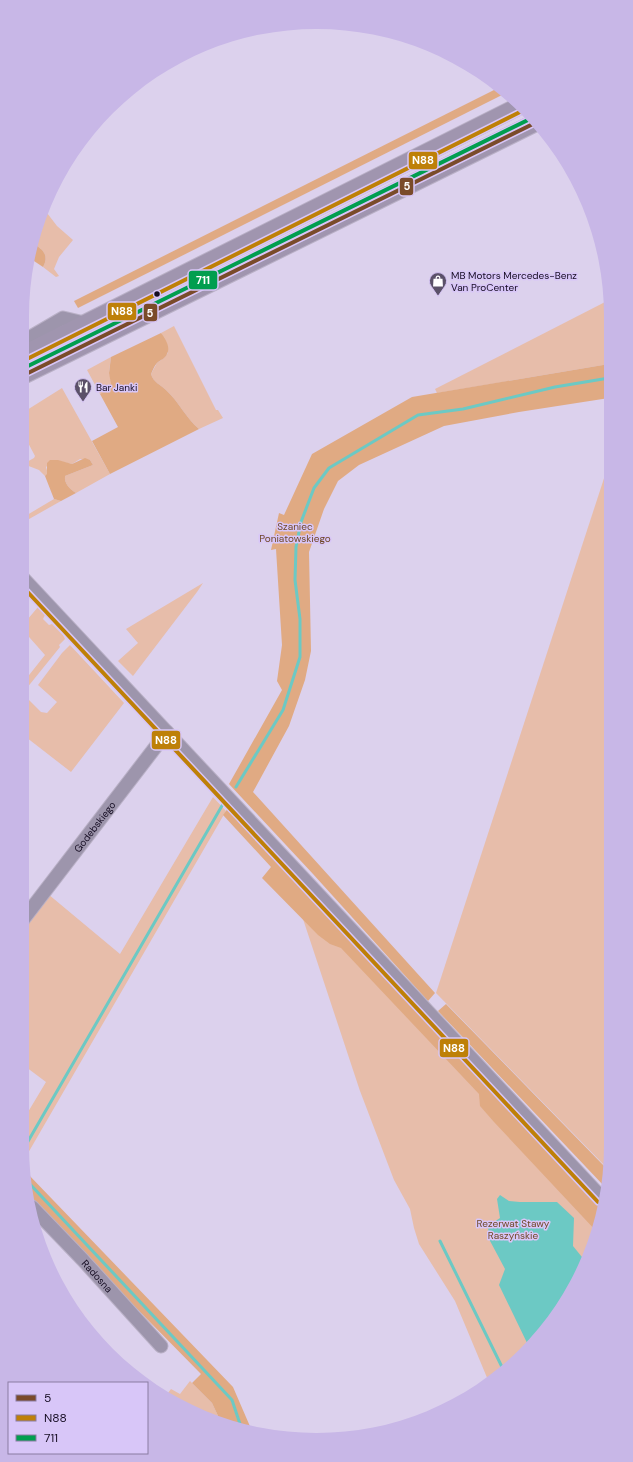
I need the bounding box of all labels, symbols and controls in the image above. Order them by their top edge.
line badge: N88 [408,151,438,170]
text: N88 [412,153,434,167]
line badge: 5 [399,177,414,196]
text: 5 [404,179,411,193]
place label: MB Motors Mercedes-Benz Van ProCenter [451,269,577,294]
line badge: 711 [188,270,218,290]
shop icon: MB Motors Mercedes-Benz Van ProCenter [428,271,448,296]
text: 711 [196,273,210,287]
unlabelled marker [152,289,162,299]
line badge: N88 [107,302,137,321]
line badge: 5 [143,303,158,322]
text: N88 [111,304,133,318]
text: 5 [147,306,154,320]
restaurant icon: Bar Janki [73,377,93,402]
place label: Bar Janki [96,381,137,394]
park label: Szaniec Poniatowskiego [259,520,331,545]
line badge: N88 [151,730,181,750]
text: N88 [155,733,177,747]
street label: Godebskiego [71,798,118,855]
line badge: N88 [439,1038,469,1058]
text: N88 [443,1041,465,1055]
park label: Rezerwat Stawy Raszyńskie [477,1217,550,1242]
street label: Radosna [79,1257,116,1295]
legend [8,1382,148,1454]
text: 5 [44,1390,51,1406]
text: N88 [44,1410,67,1426]
text: 711 [44,1430,58,1446]

